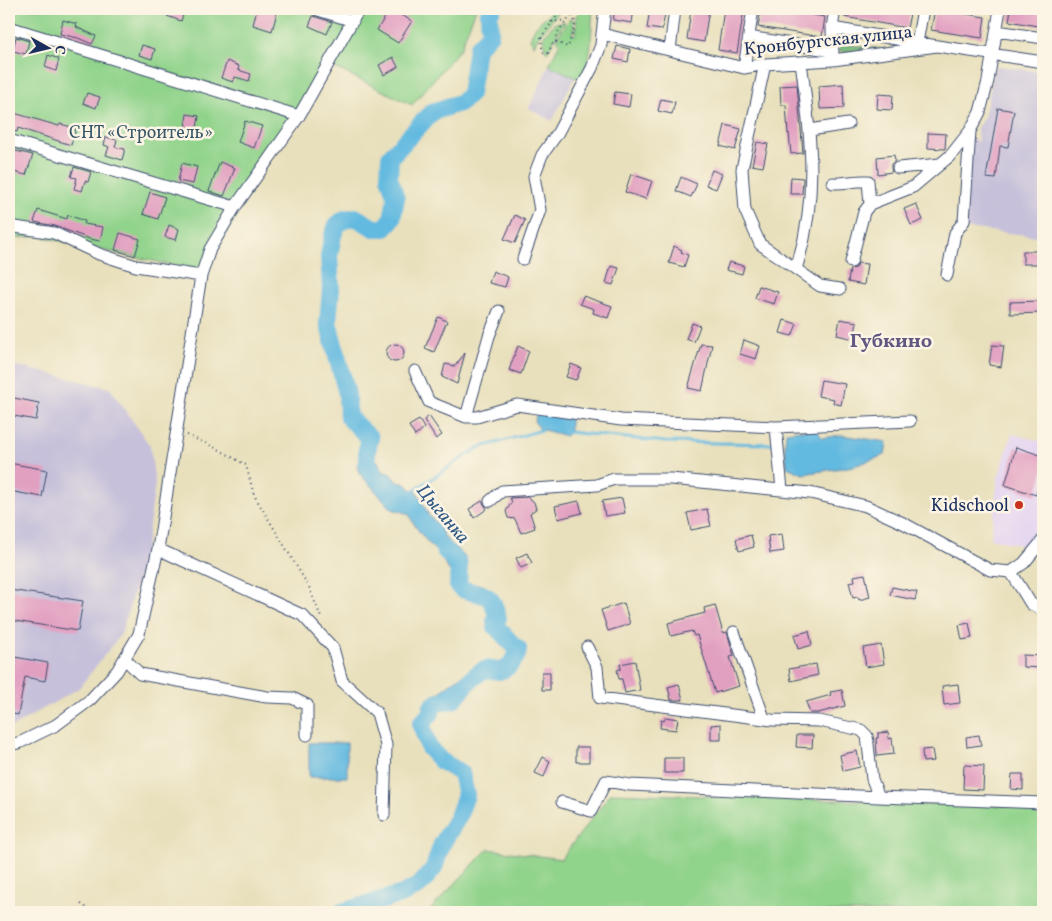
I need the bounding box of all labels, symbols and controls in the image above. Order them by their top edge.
street label: Кронбургская улица [743,20,914,63]
north arrow [22,22,72,72]
text: С [49,44,69,55]
park label: СНТ «Строитель» [69,121,213,146]
district label: Губкино [850,328,932,356]
water label: Цыганка [410,479,475,550]
place label: Kidschool [931,494,1009,519]
marker: Kidschool [1013,499,1025,511]

